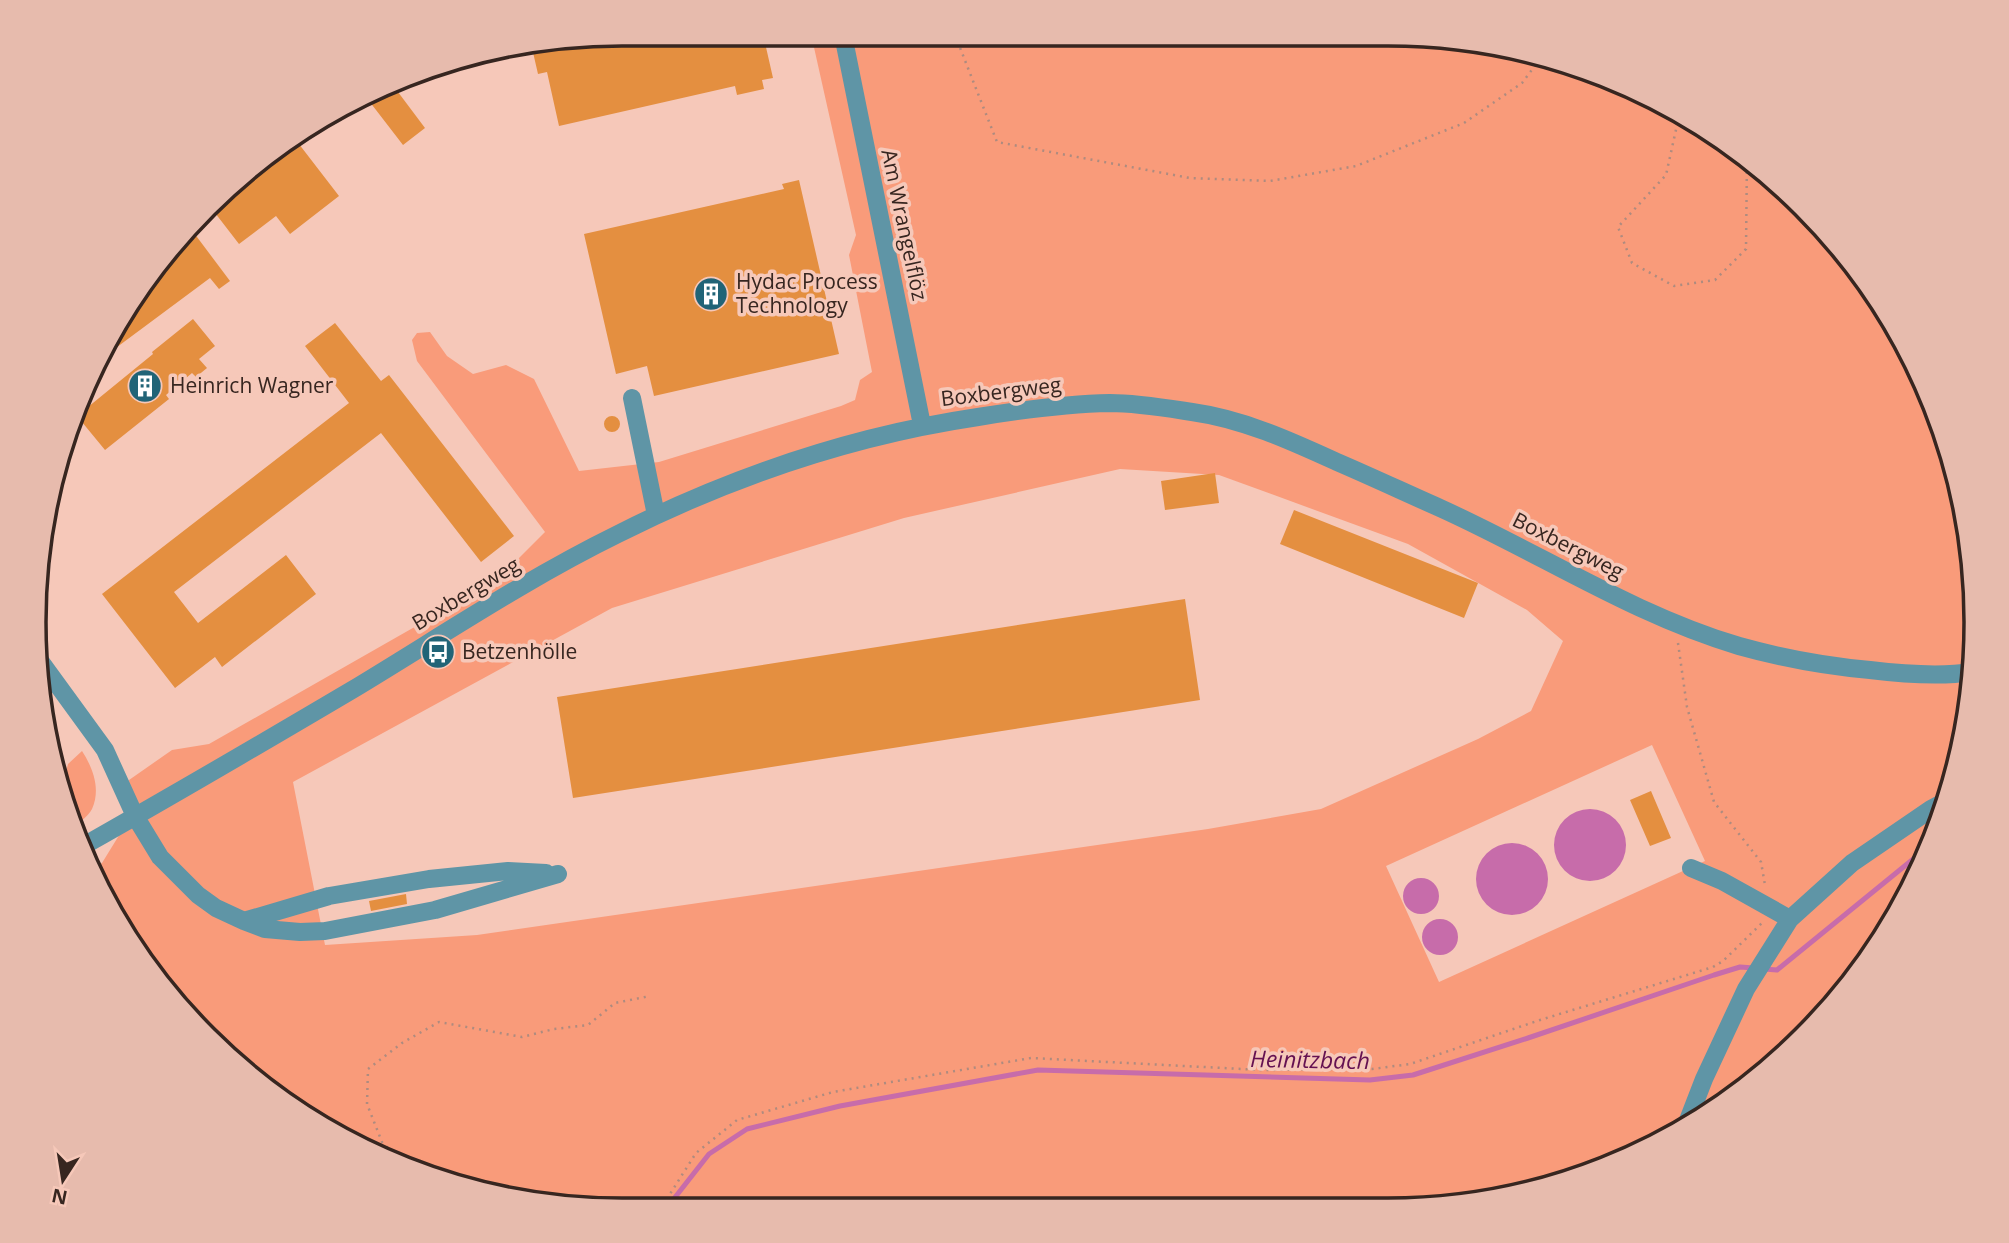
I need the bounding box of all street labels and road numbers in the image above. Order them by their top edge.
street label: Am Wrangelflöz [875,147,935,303]
street label: Boxbergweg [939,370,1063,412]
street label: Boxbergweg [1508,505,1629,585]
street label: Boxbergweg [406,550,525,636]

